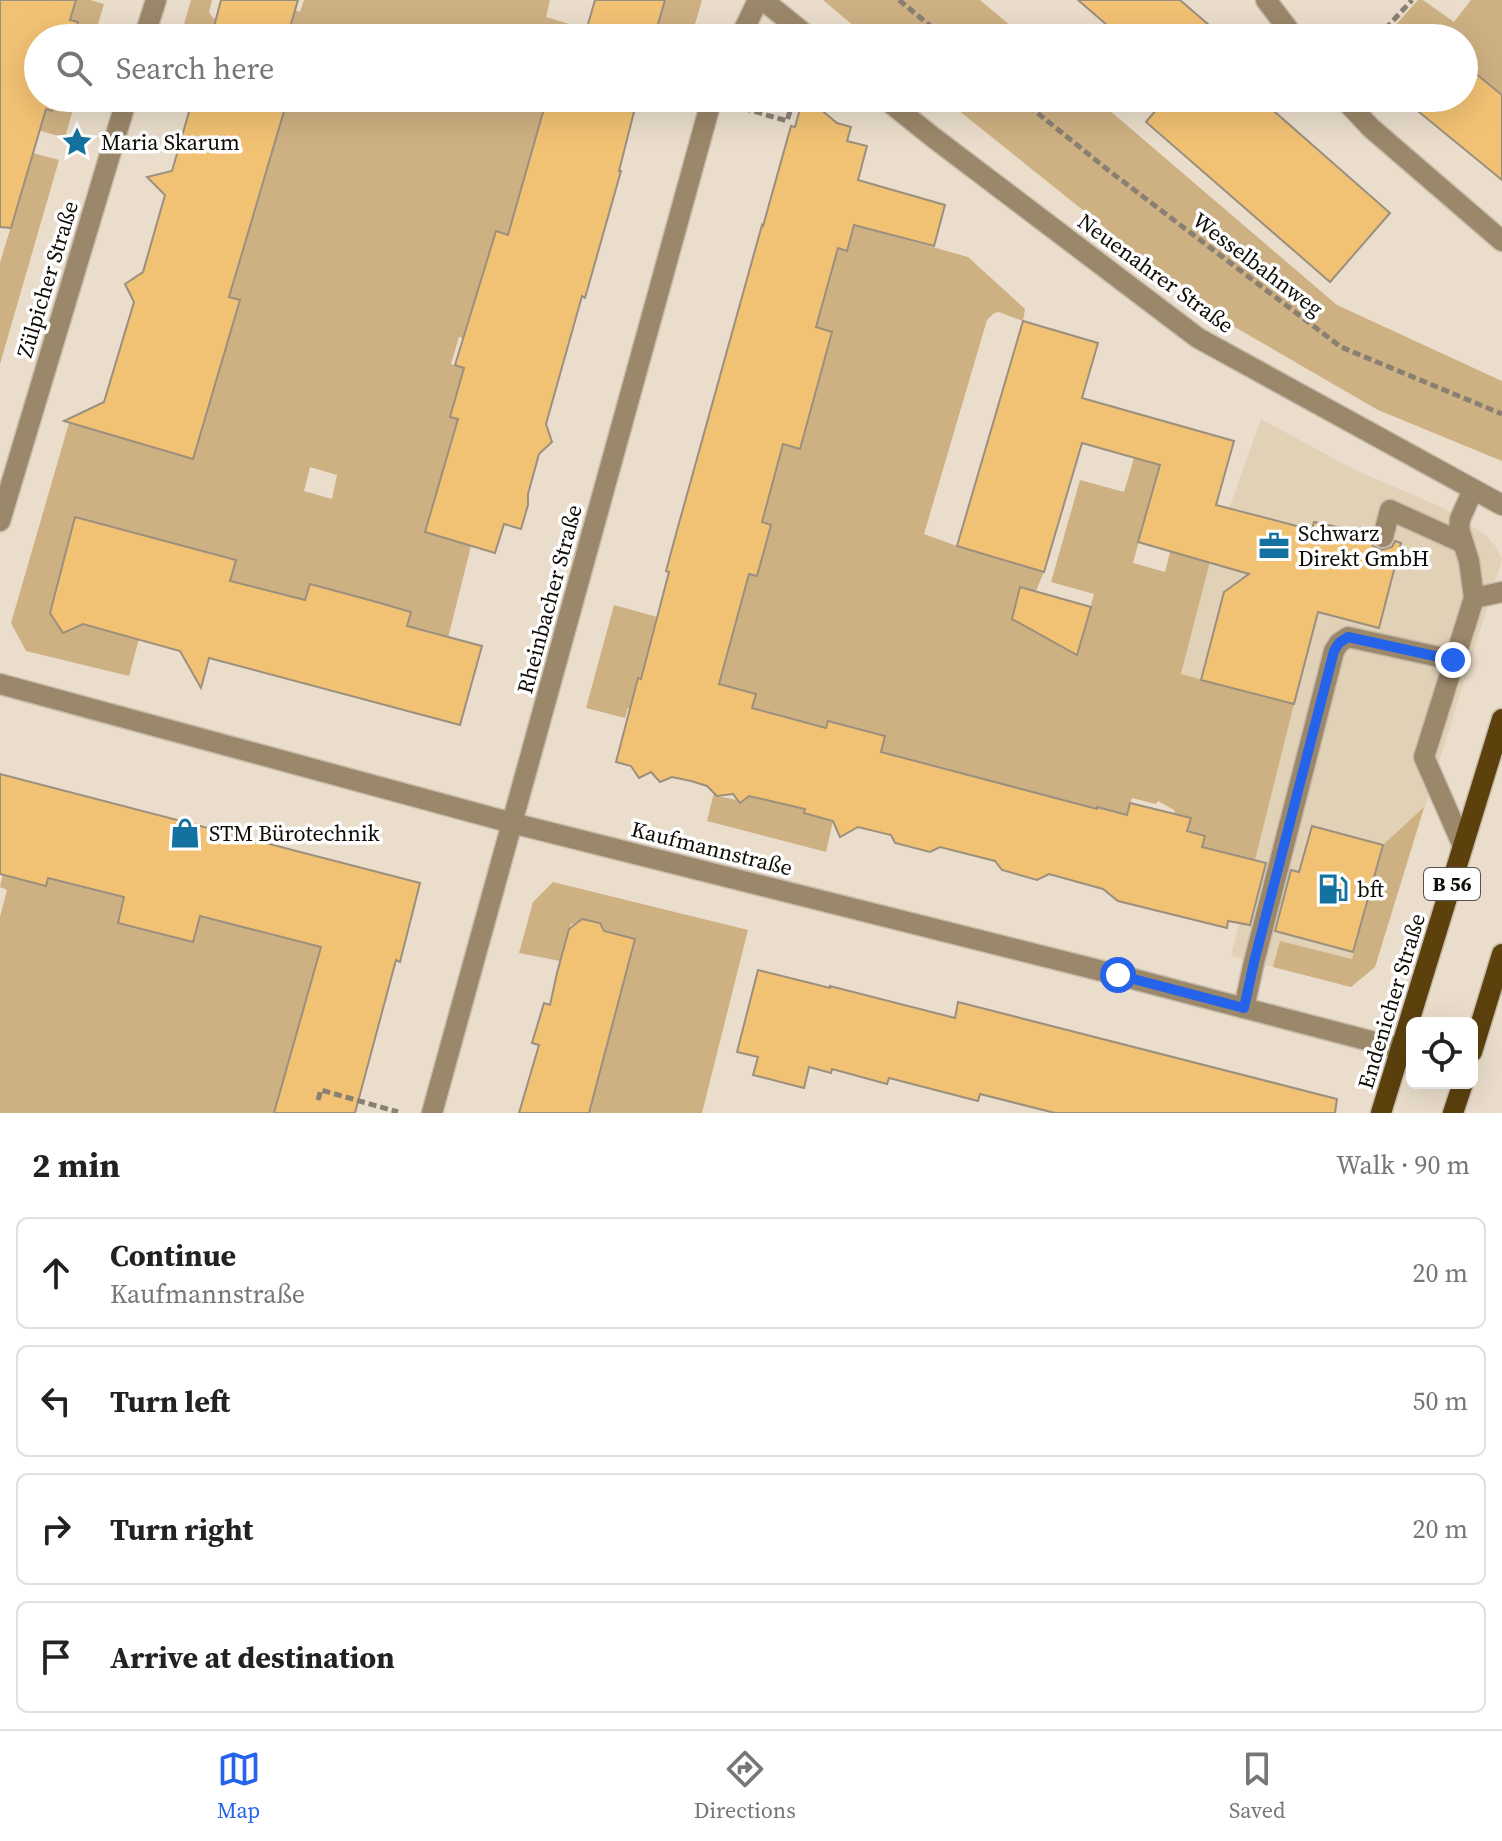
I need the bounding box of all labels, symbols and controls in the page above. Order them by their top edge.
search box [24,24,1478,112]
icon: search [52,46,96,90]
text: Search here [116,48,274,89]
place icon: Maria Skarum [60,125,94,159]
place label: Maria Skarum [101,127,240,157]
street label: Zülpicher Straße [9,197,85,361]
street label: Wesselbahnweg [1187,205,1329,323]
street label: Neuenahrer Straße [1072,206,1240,340]
street label: Rheinbacher Straße [509,501,589,697]
place label: Schwarz Direkt GmbH [1298,518,1429,573]
office icon: Schwarz Direkt GmbH [1257,529,1291,563]
route end [1435,642,1471,678]
street label: Kaufmannstraße [628,813,796,883]
shop icon: STM Bürotechnik [168,816,202,850]
place label: STM Bürotechnik [209,818,380,848]
road number: B 56 [1424,868,1480,900]
fuel station icon: bft [1316,872,1350,906]
place label: bft [1357,874,1385,904]
street label: Endenicher Straße [1350,909,1432,1093]
route start [1100,957,1136,993]
map controls [1406,1017,1478,1089]
button: locate [1406,1017,1478,1089]
text: 2 min [32,1142,120,1188]
text: Walk · 90 m [1336,1147,1470,1183]
text: Continue [110,1235,236,1276]
icon: ahead [34,1251,78,1295]
text: 20 m [1413,1255,1468,1291]
text: Kaufmannstraße [110,1276,305,1312]
icon: left [34,1379,78,1423]
text: Turn left [110,1381,230,1422]
text: 50 m [1413,1383,1468,1419]
icon: right [34,1507,78,1551]
text: Turn right [110,1509,253,1550]
text: 20 m [1413,1511,1468,1547]
icon: arrive [34,1635,78,1679]
text: Arrive at destination [110,1637,395,1678]
tab: Map [217,1747,261,1825]
tab: Directions [694,1747,796,1825]
tab: Saved [1229,1747,1285,1825]

